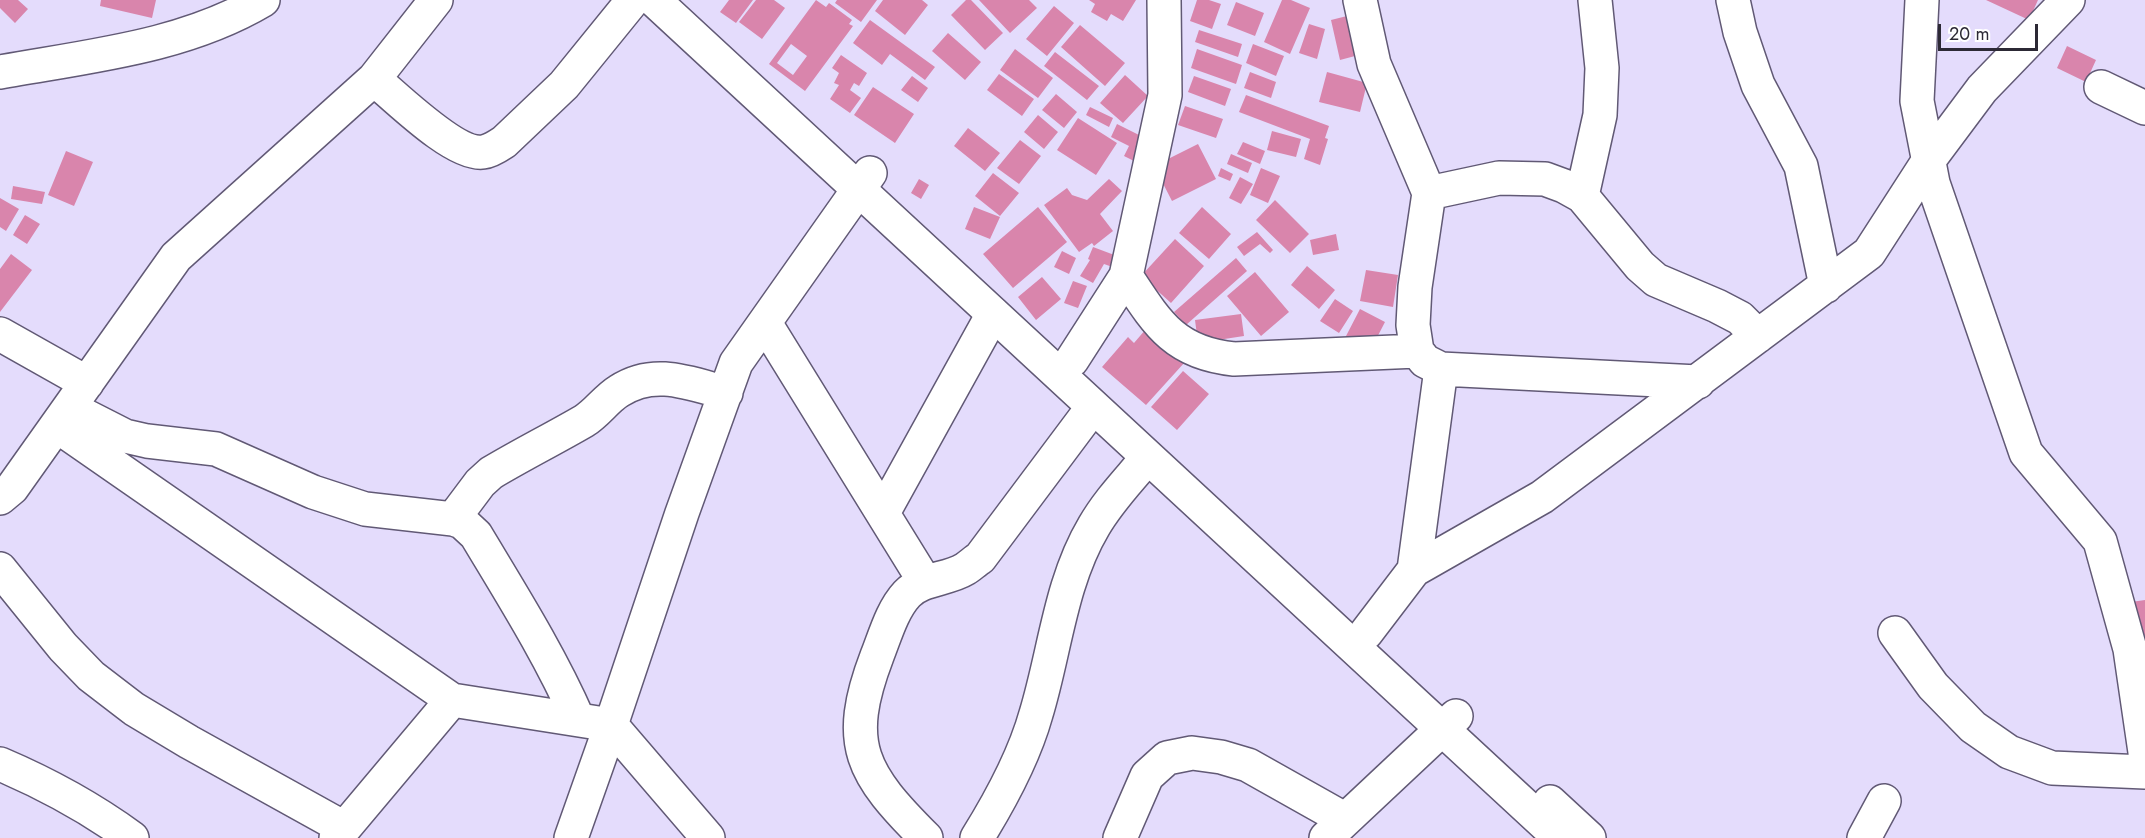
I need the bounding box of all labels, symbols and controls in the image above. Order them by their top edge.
scale bar [1941,12,2042,50]
text: 20 m [1949,21,1989,47]

